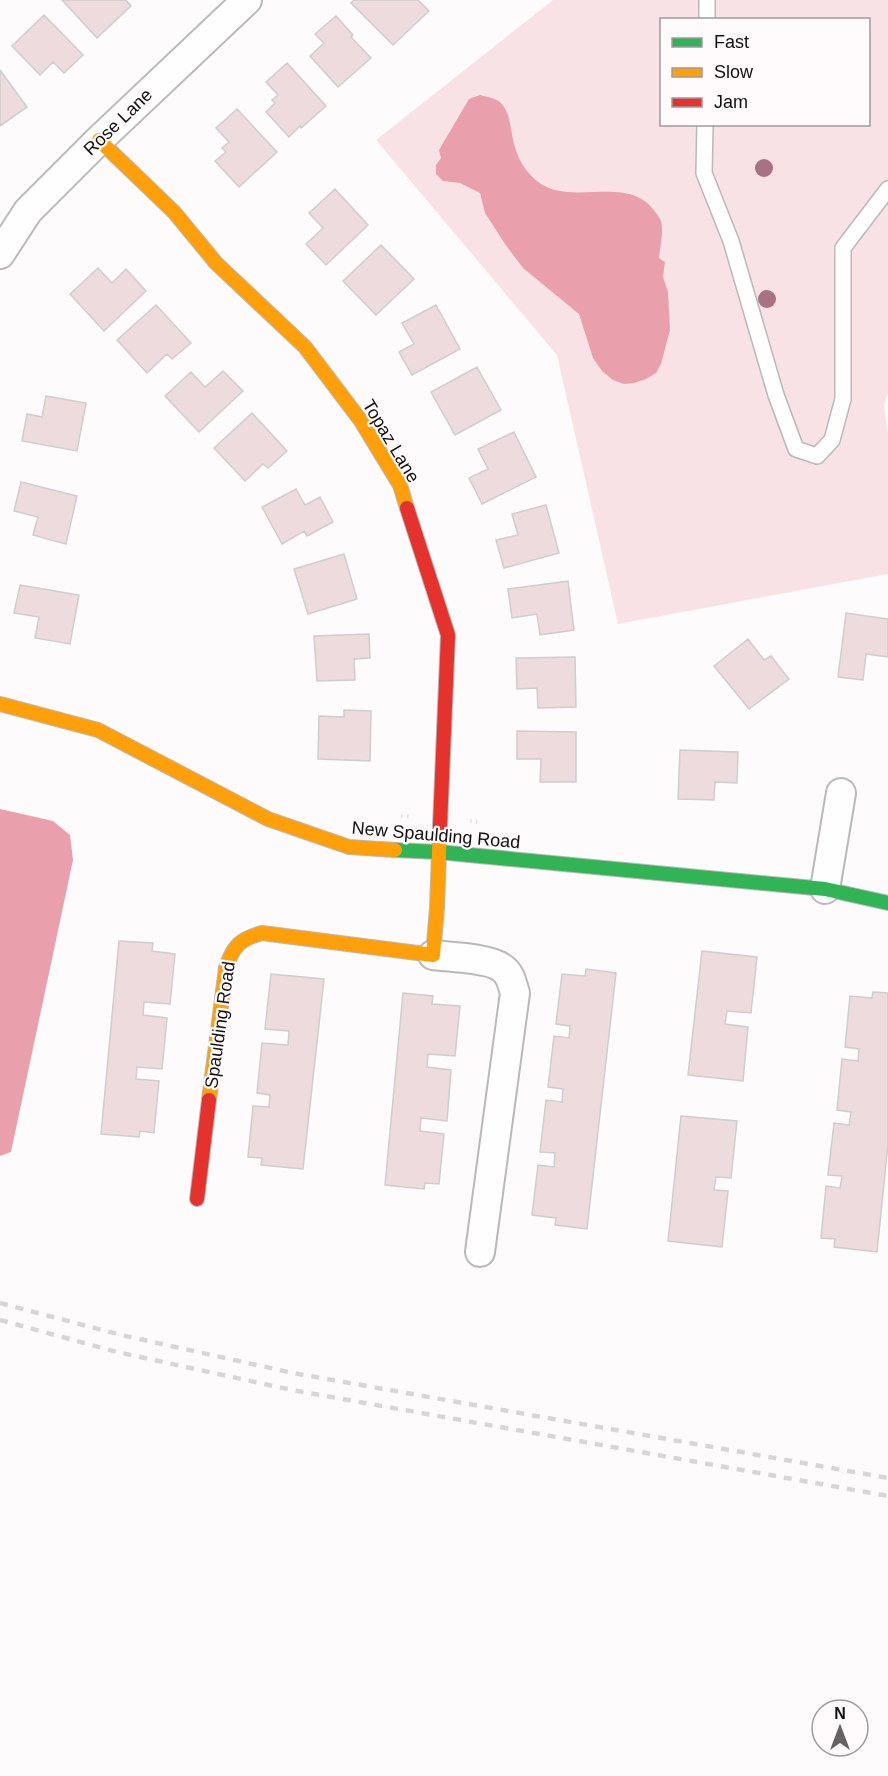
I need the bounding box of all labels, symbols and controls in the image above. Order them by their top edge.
legend [660,18,870,126]
text: Fast [714,32,749,52]
text: Slow [714,62,754,82]
street label: Rose Lane [80,85,156,159]
text: Jam [714,92,748,112]
street label: Topaz Lane [358,396,424,486]
street label: New Spaulding Road [351,818,521,852]
street label: Spaulding Road [201,960,239,1090]
north arrow [810,1698,870,1758]
text: N [834,1705,846,1722]

